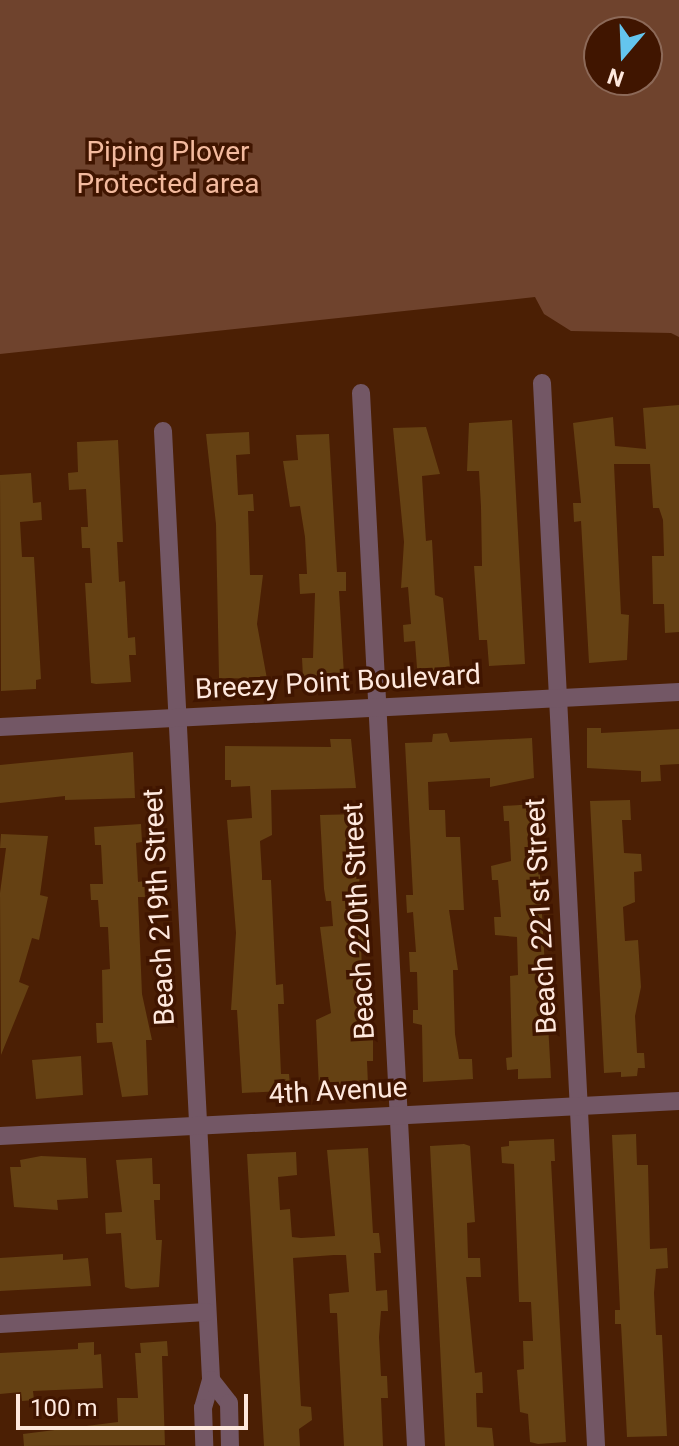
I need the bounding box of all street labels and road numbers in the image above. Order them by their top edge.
street label: Breezy Point Boulevard [194,658,482,706]
street label: Beach 219th Street [136,788,182,1026]
street label: Beach 221st Street [518,797,564,1035]
street label: Beach 220th Street [336,802,382,1040]
street label: 4th Avenue [268,1071,408,1111]

